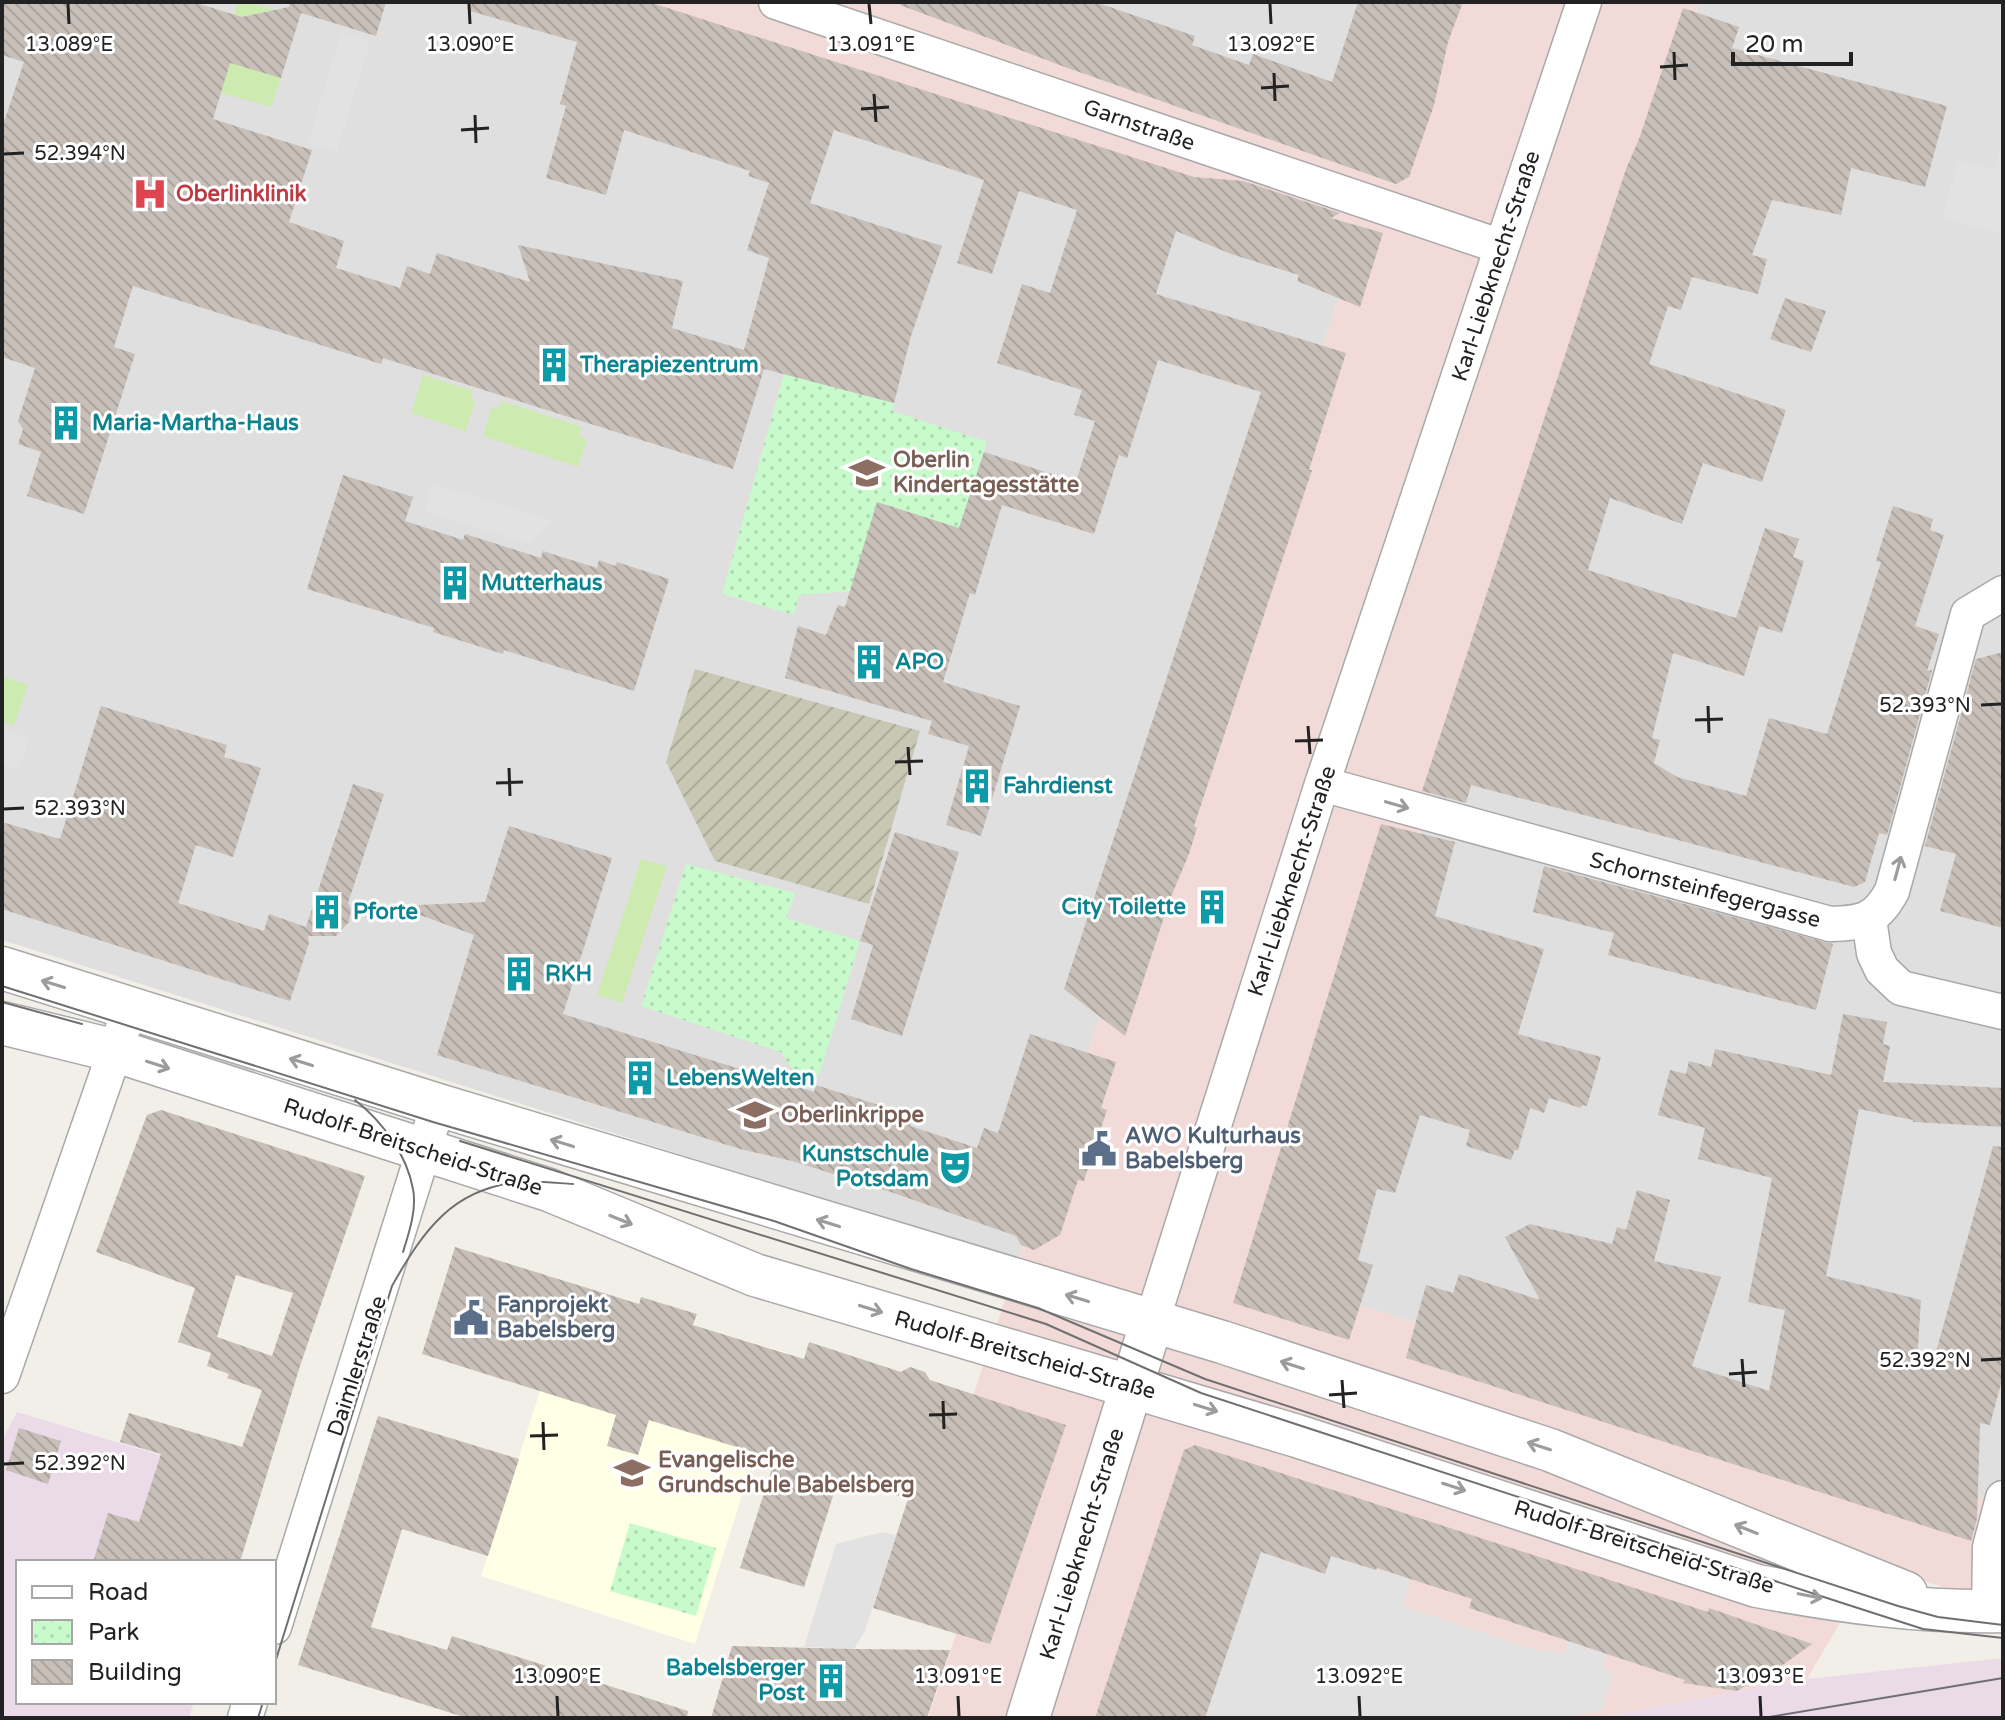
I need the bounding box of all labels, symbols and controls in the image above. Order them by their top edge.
scale bar [1733,16,1851,66]
text: 20 m [1745,30,1803,59]
text: 13.089°E [25,33,113,57]
text: 13.090°E [426,33,514,57]
text: 13.091°E [827,33,915,57]
text: 13.092°E [1227,33,1315,57]
street label: Garnstraße [1080,94,1198,156]
text: 52.394°N [34,142,126,166]
street label: Karl-Liebknecht-Straße [1446,147,1546,385]
hospital icon: Oberlinklinik [131,175,169,213]
place label: Oberlinklinik [176,181,307,207]
building icon: Therapiezentrum [535,346,573,384]
place label: Therapiezentrum [579,352,759,378]
building icon: Maria-Martha-Haus [47,404,85,442]
place label: Maria-Martha-Haus [92,410,299,436]
place label: Oberlin Kindertagesstätte [893,447,1079,498]
school or university icon: Oberlin Kindertagesstätte [848,454,886,492]
building icon: Mutterhaus [436,564,474,602]
place label: Mutterhaus [481,570,603,596]
building icon: APO [850,643,888,681]
place label: APO [895,649,944,675]
text: 52.393°N [1879,694,1971,718]
street label: Karl-Liebknecht-Straße [1242,762,1342,1000]
building icon: Fahrdienst [958,767,996,805]
place label: Fahrdienst [1003,773,1113,799]
text: 52.393°N [34,797,126,821]
one-way arrow [1384,799,1410,814]
street label: Schornsteinfegergasse [1587,847,1823,933]
one-way arrow [1891,856,1906,882]
building icon: City Toilette [1193,888,1231,926]
building icon: Pforte [308,893,346,931]
place label: City Toilette [1062,894,1186,920]
place label: Pforte [353,899,418,925]
building icon: RKH [500,955,538,993]
place label: RKH [545,961,592,987]
one-way arrow [40,975,65,990]
one-way arrow [288,1053,313,1068]
one-way arrow [145,1058,171,1073]
building icon: LebensWelten [621,1059,659,1097]
place label: LebensWelten [666,1065,815,1091]
street label: Rudolf-Breitscheid-Straße [280,1093,546,1201]
school or university icon: Oberlinkrippe [736,1096,774,1134]
place label: Oberlinkrippe [781,1102,924,1128]
place label: AWO Kulturhaus Babelsberg [1125,1123,1301,1174]
public building icon: AWO Kulturhaus Babelsberg [1080,1130,1118,1168]
one-way arrow [549,1134,574,1149]
place label: Kunstschule Potsdam [802,1141,929,1192]
theatre icon: Kunstschule Potsdam [936,1148,974,1186]
one-way arrow [608,1214,633,1228]
one-way arrow [816,1215,841,1229]
one-way arrow [1065,1290,1090,1304]
street label: Daimlerstraße [322,1292,392,1440]
place label: Fanprojekt Babelsberg [497,1292,615,1343]
public building icon: Fanprojekt Babelsberg [452,1299,490,1337]
one-way arrow [857,1302,883,1317]
street label: Rudolf-Breitscheid-Straße [891,1305,1159,1405]
text: 52.392°N [1879,1349,1971,1373]
one-way arrow [1280,1357,1306,1372]
one-way arrow [1193,1401,1219,1416]
street label: Karl-Liebknecht-Straße [1034,1425,1130,1663]
one-way arrow [1527,1438,1552,1453]
place label: Evangelische Grundschule Babelsberg [658,1447,915,1498]
text: 52.392°N [34,1452,126,1476]
school or university icon: Evangelische Grundschule Babelsberg [613,1454,651,1492]
one-way arrow [1441,1480,1467,1495]
street label: Rudolf-Breitscheid-Straße [1511,1495,1777,1599]
one-way arrow [1734,1521,1759,1535]
legend [16,1560,276,1704]
text: Road [88,1578,148,1607]
one-way arrow [1796,1589,1822,1604]
text: Park [88,1618,139,1647]
place label: Babelsberger Post [666,1655,806,1706]
text: Building [88,1658,182,1687]
building icon: Babelsberger Post [812,1662,850,1700]
text: 13.090°E [513,1665,601,1689]
text: 13.091°E [914,1665,1002,1689]
text: 13.092°E [1315,1665,1403,1689]
text: 13.093°E [1716,1665,1804,1689]

